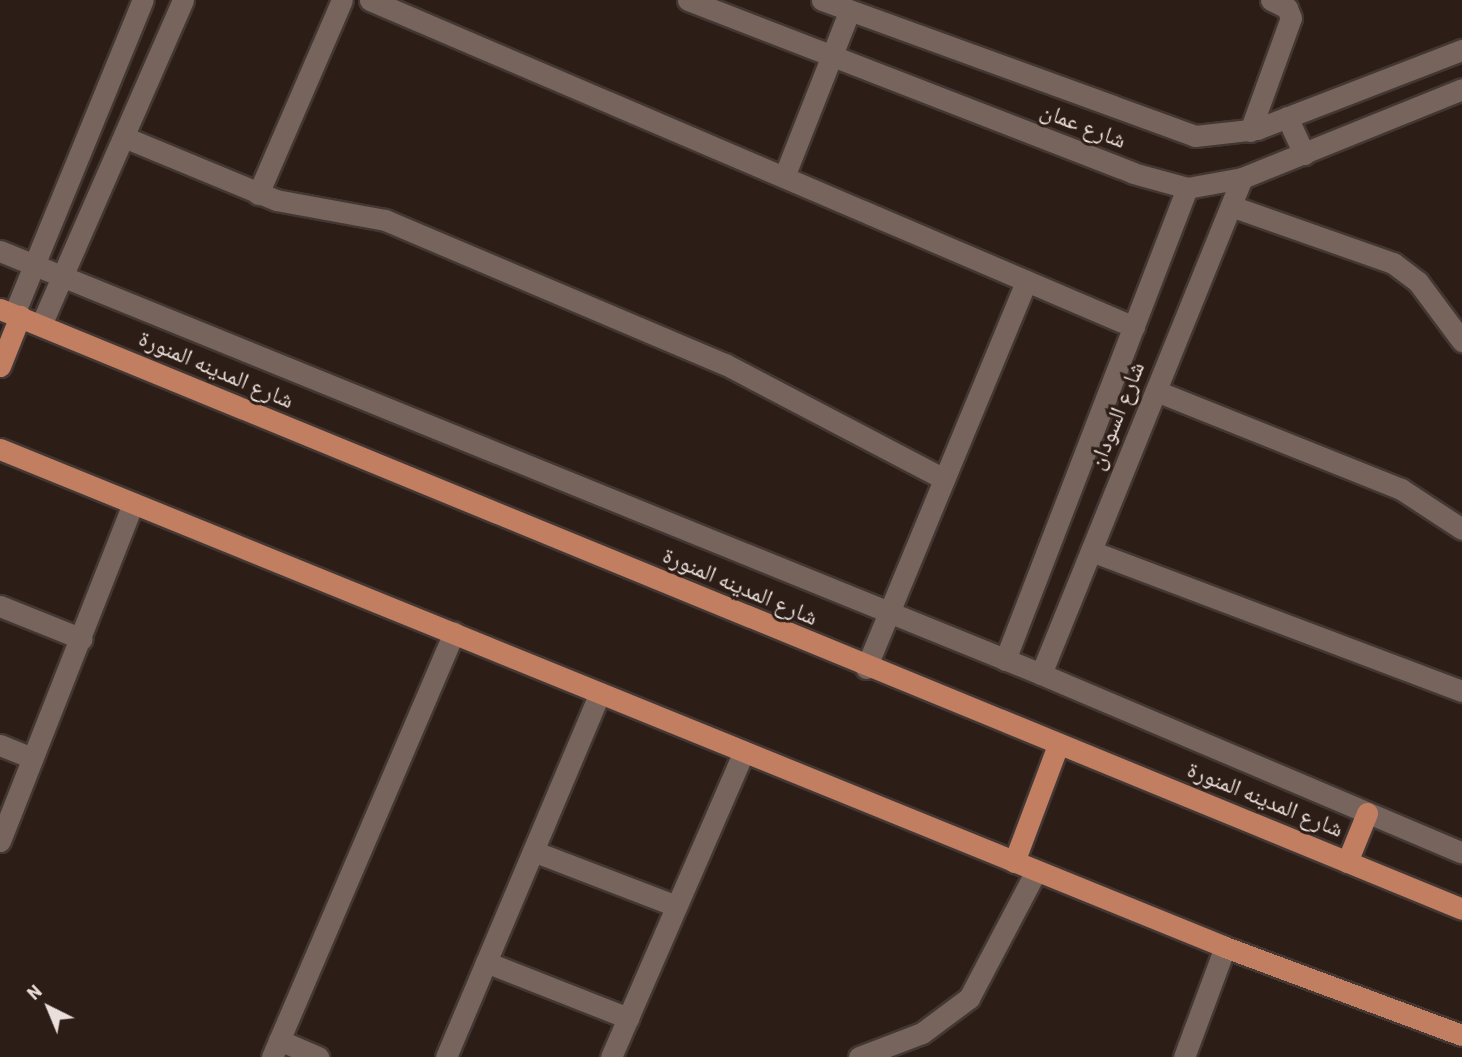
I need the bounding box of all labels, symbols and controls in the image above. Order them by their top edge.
street label: شارع عمان [1036,97,1130,155]
street label: شارع المدينه المنورة [134,325,298,415]
street label: شارع السودان [1083,358,1151,474]
street label: شارع المدينه المنورة [658,542,822,632]
street label: شارع المدينه المنورة [1183,756,1347,844]
north arrow [14,973,84,1043]
text: N [22,980,46,1005]

